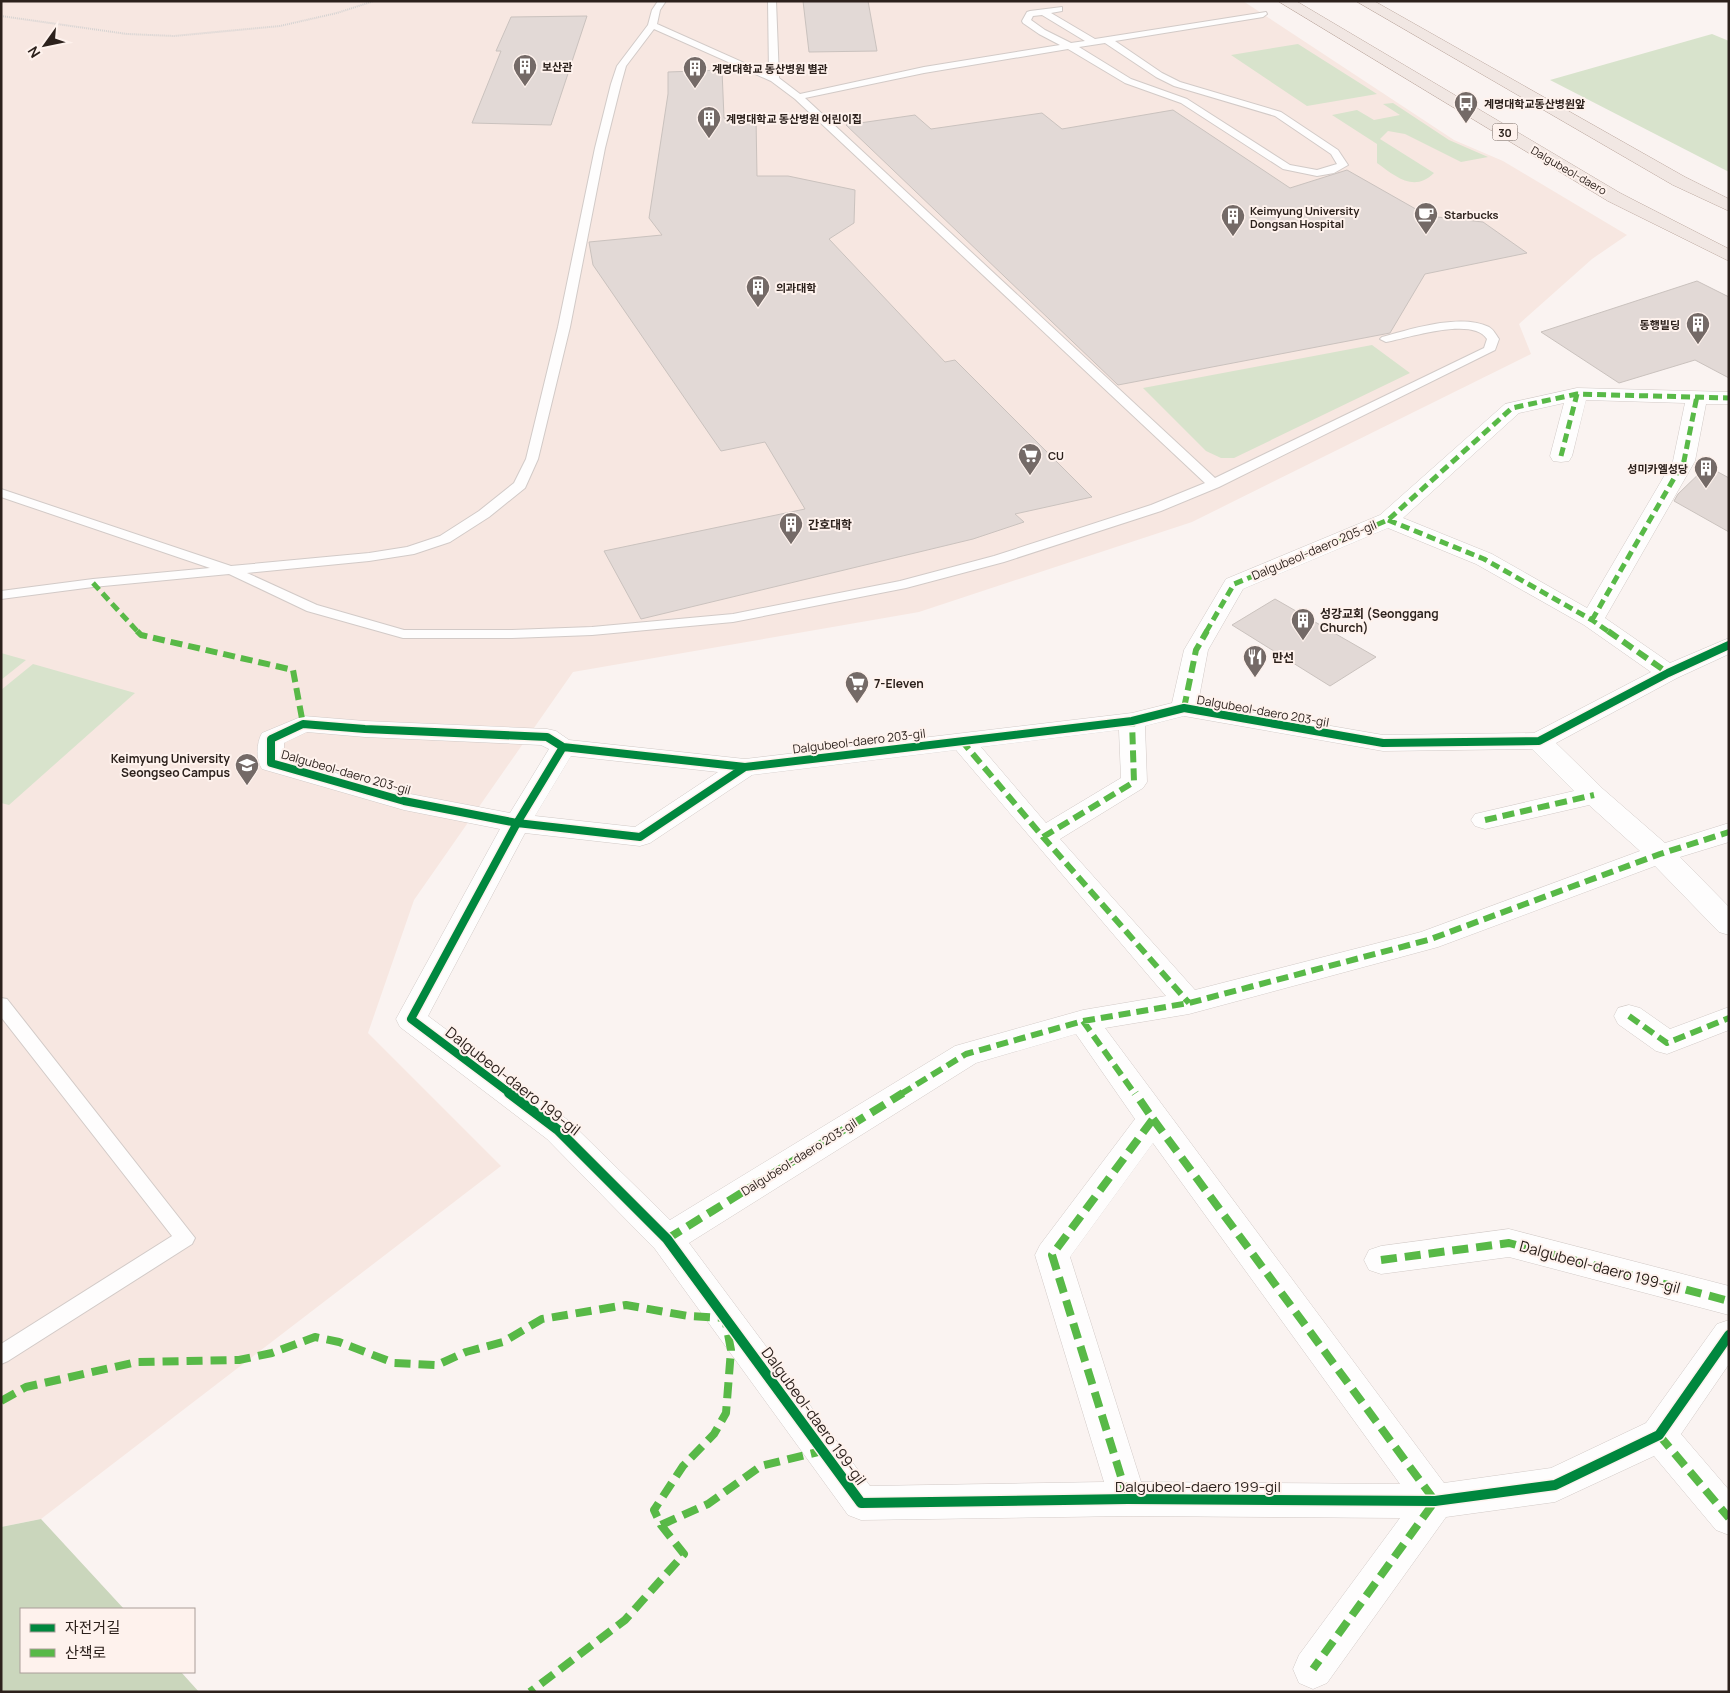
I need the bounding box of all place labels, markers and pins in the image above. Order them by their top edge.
building icon: 보산관 [512,53,538,87]
building icon: 계명대학교 동산병원 별관 [682,55,708,89]
place label: 보산관 [542,59,572,74]
place label: 계명대학교 동산병원 별관 [712,61,828,76]
bus stop icon: 계명대학교동산병원앞 [1453,90,1479,124]
place label: 계명대학교동산병원앞 [1484,96,1585,111]
building icon: 계명대학교 동산병원 어린이집 [696,105,722,139]
place label: 계명대학교 동산병원 어린이집 [726,111,862,126]
cafe icon: Starbucks [1413,201,1439,235]
building icon: Keimyung University Dongsan Hospital [1220,203,1246,237]
place label: Keimyung University Dongsan Hospital [1250,203,1360,231]
place label: Starbucks [1444,207,1499,222]
building icon: 의과대학 [745,274,771,308]
place label: 의과대학 [776,280,816,295]
building icon: 동행빌딩 [1685,311,1711,345]
place label: 동행빌딩 [1640,317,1680,332]
supermarket icon: CU [1017,442,1043,476]
place label: CU [1048,448,1064,463]
building icon: 성미카엘성당 [1693,455,1719,489]
place label: 성미카엘성당 [1627,461,1688,476]
building icon: 간호대학 [778,511,804,545]
place label: 간호대학 [808,516,852,533]
place label: 성강교회 (Seonggang Church) [1320,605,1439,636]
building icon: 성강교회 (Seonggang Church) [1290,607,1316,641]
restaurant icon: 만선 [1242,644,1268,678]
place label: 만선 [1272,649,1294,666]
supermarket icon: 7-Eleven [844,670,870,704]
place label: 7-Eleven [874,675,924,692]
place label: Keimyung University Seongseo Campus [111,750,230,781]
school or university icon: Keimyung University Seongseo Campus [234,752,260,786]

